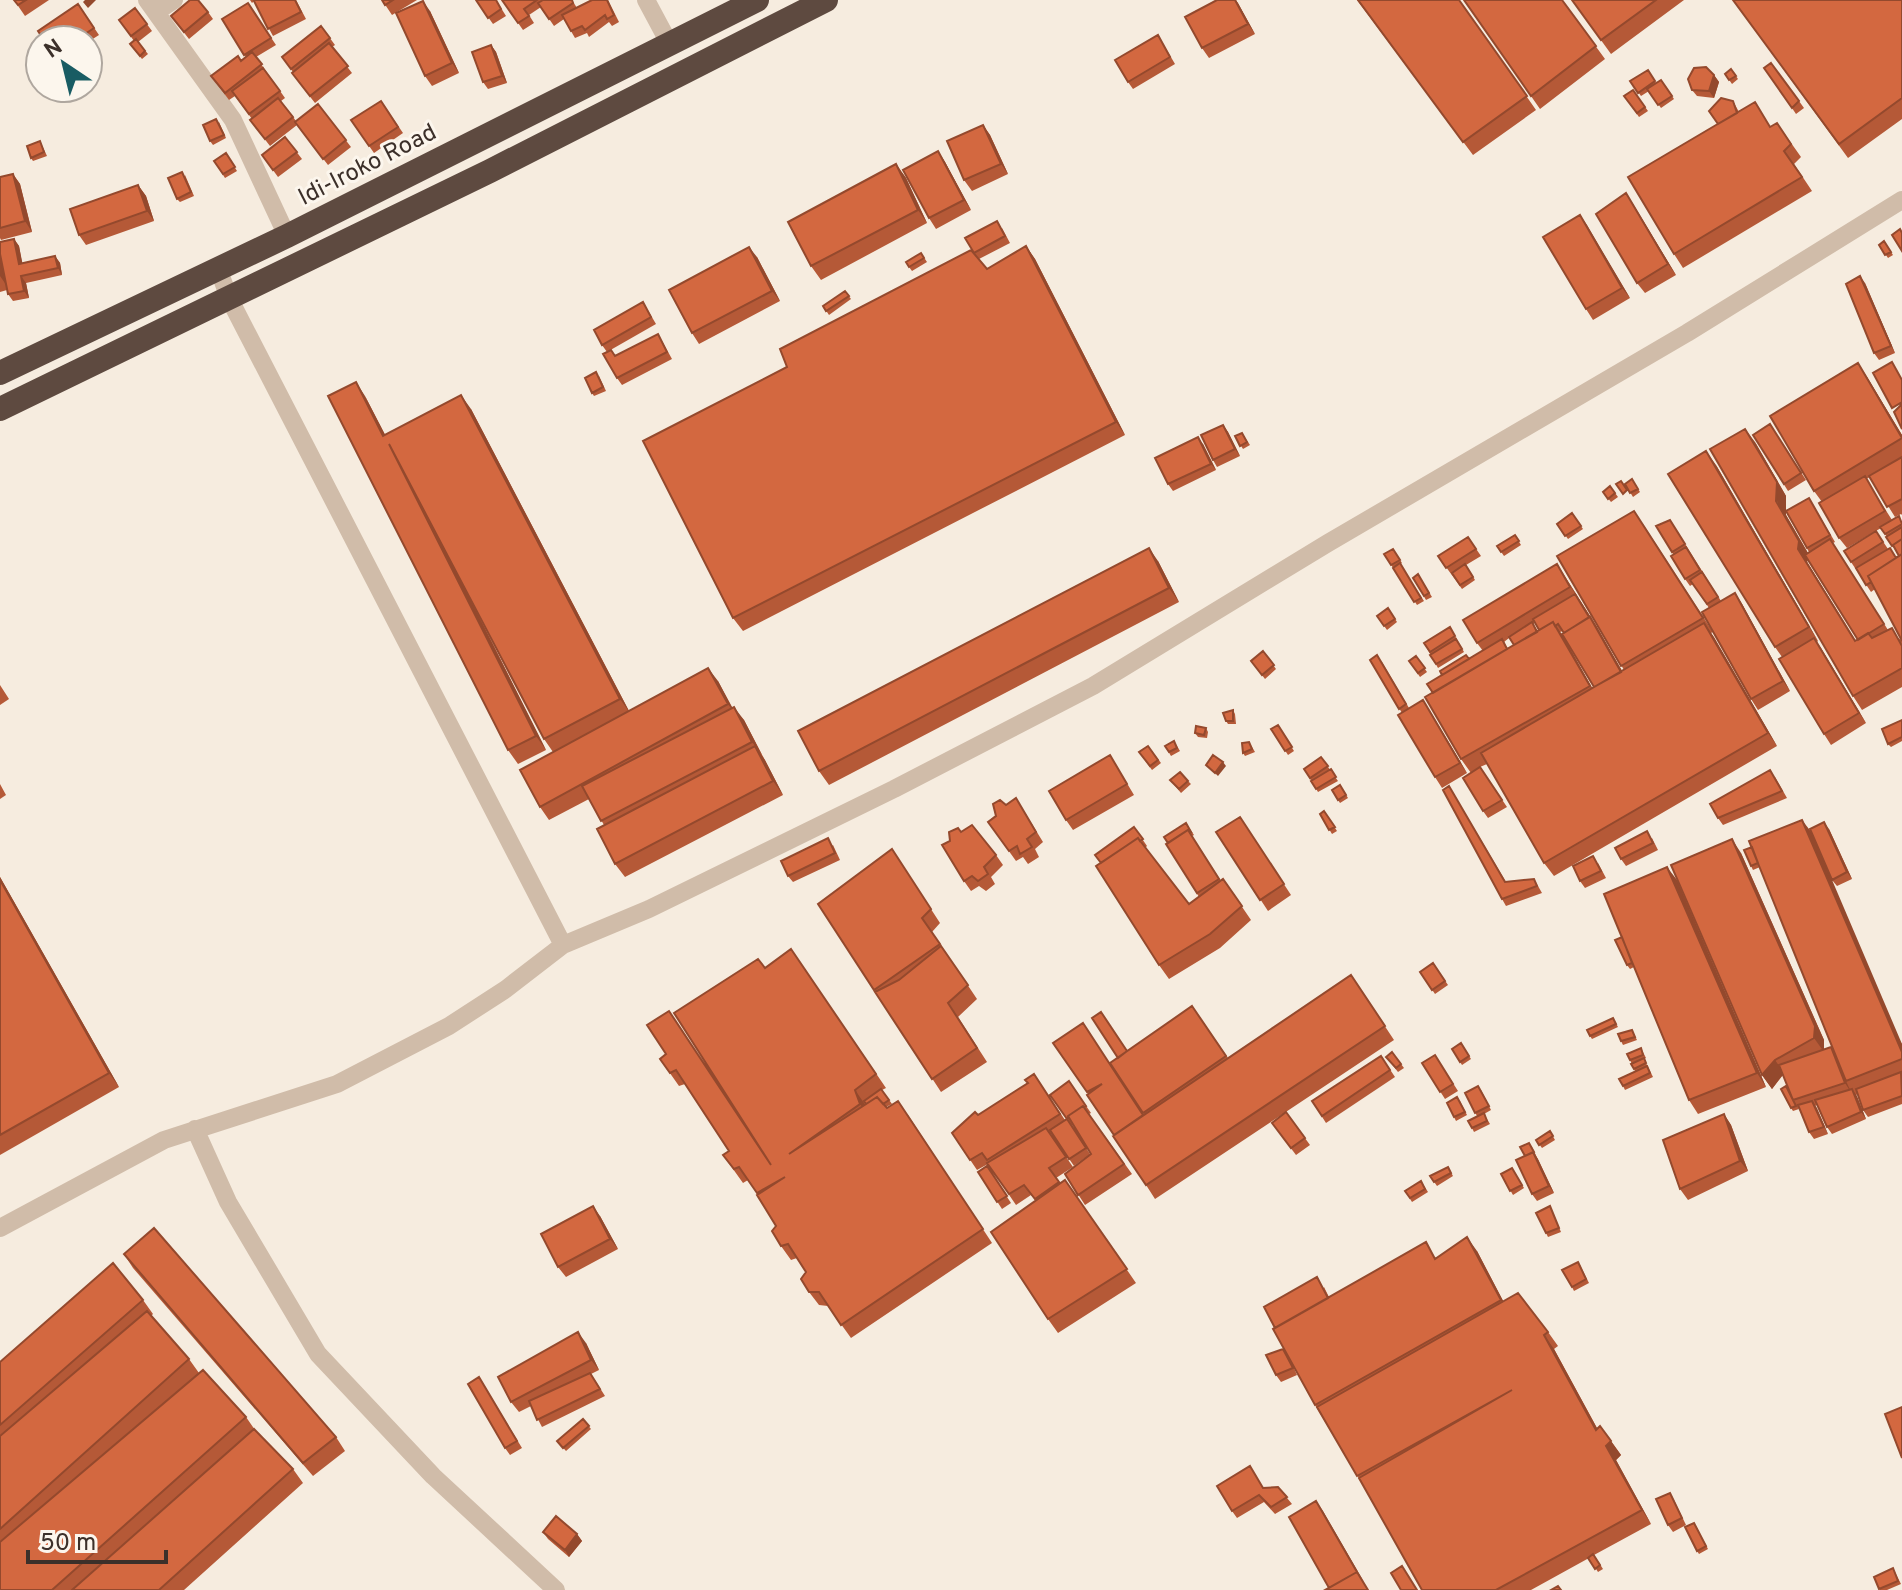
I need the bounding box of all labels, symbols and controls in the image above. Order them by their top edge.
north arrow [24,24,104,104]
text: N [40,34,68,65]
street label: Idi-Iroko Road [294,118,442,213]
scale bar [28,1514,166,1564]
text: 50 m [40,1529,96,1559]

